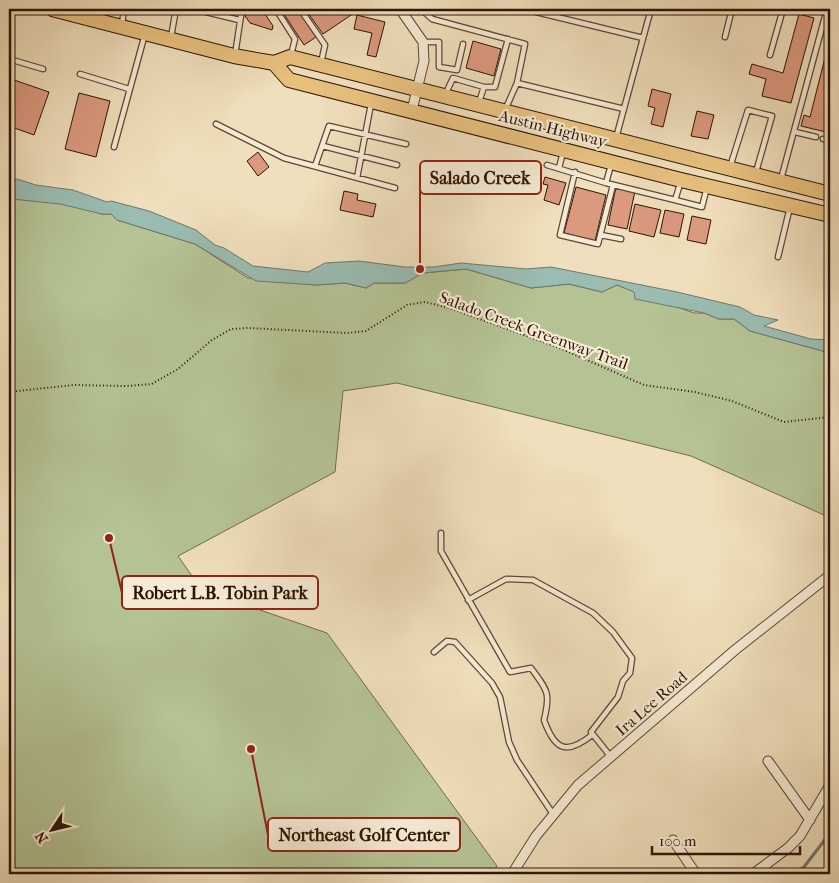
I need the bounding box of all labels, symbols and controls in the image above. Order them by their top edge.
street label: Austin Highway [496,106,609,151]
callout: Salado Creek [420,161,541,194]
text: Salado Creek [430,168,531,189]
street label: Salado Creek Greenway Trail [437,287,631,374]
callout: Robert L.B. Tobin Park [122,576,318,609]
text: Robert L.B. Tobin Park [132,583,309,604]
street label: Ira Lee Road [612,667,691,740]
north arrow [28,806,78,856]
callout: Northeast Golf Center [268,818,460,851]
scale bar [652,823,799,855]
text: Northeast Golf Center [278,825,450,846]
text: N [32,828,52,846]
text: 100 m [659,832,697,850]

